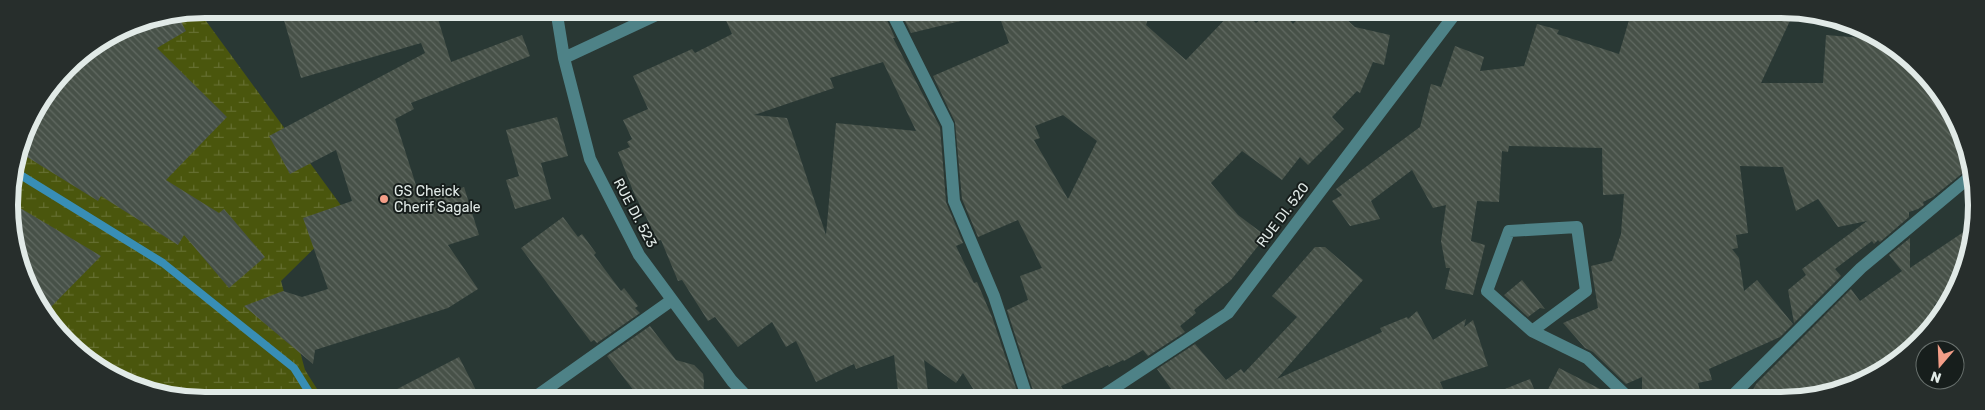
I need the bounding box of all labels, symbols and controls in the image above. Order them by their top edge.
street label: RUE DI. 523 [610,175,660,251]
street label: RUE DI. 520 [1253,179,1313,251]
place label: GS Cheick Cherif Sagale [394,183,481,216]
marker: GS Cheick Cherif Sagale [378,193,390,205]
north arrow [1915,340,1965,390]
text: N [1928,367,1943,386]

